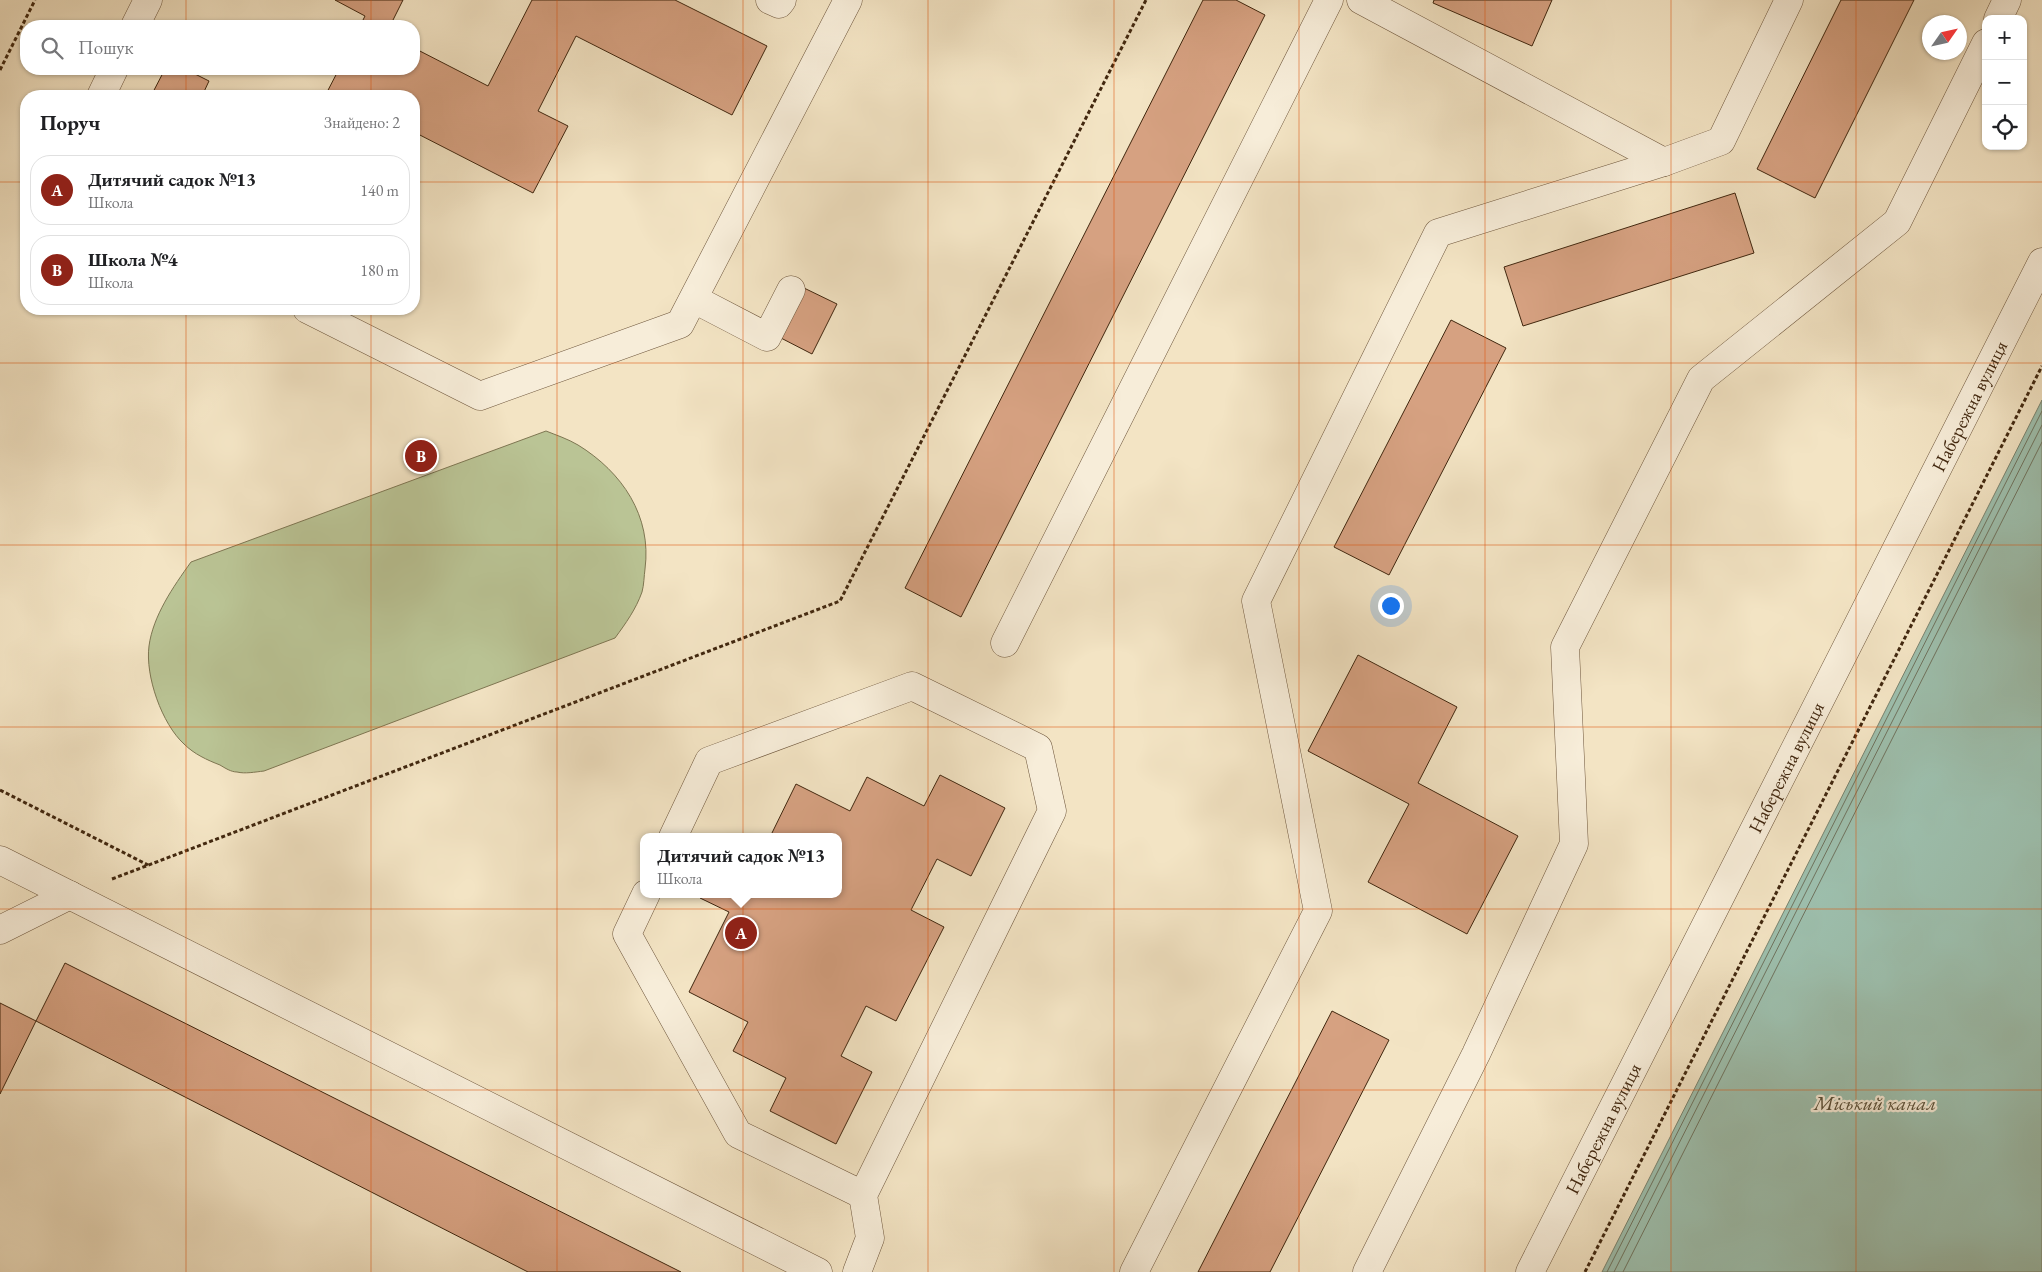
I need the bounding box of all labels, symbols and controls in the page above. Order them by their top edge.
north arrow [1922,15,1967,60]
map controls [1982,15,2027,150]
button: + [1982,15,2027,60]
search box [20,20,420,75]
icon: search [38,34,66,62]
text: Пошук [78,35,134,60]
button: − [1982,60,2027,105]
button: locate [1982,105,2027,150]
text: Поруч [40,109,100,136]
text: Знайдено: 2 [324,112,400,133]
text: Дитячий садок №13 [88,167,256,192]
text: A [51,180,63,201]
text: 140 m [360,180,399,201]
text: Школа [88,192,133,213]
text: Школа №4 [88,247,178,272]
text: B [52,260,62,281]
text: 180 m [360,260,399,281]
text: Школа [88,272,133,293]
street label: Набережна вулиця [1925,336,2013,476]
pin: B [405,437,437,475]
your location [1378,593,1404,619]
street label: Набережна вулиця [1742,697,1830,837]
popup [640,833,842,898]
text: Дитячий садок №13 [657,843,825,868]
text: Школа [657,868,702,889]
pin: A [725,914,757,952]
street label: Набережна вулиця [1559,1058,1647,1198]
water label: Міський канал [1813,1090,1936,1116]

